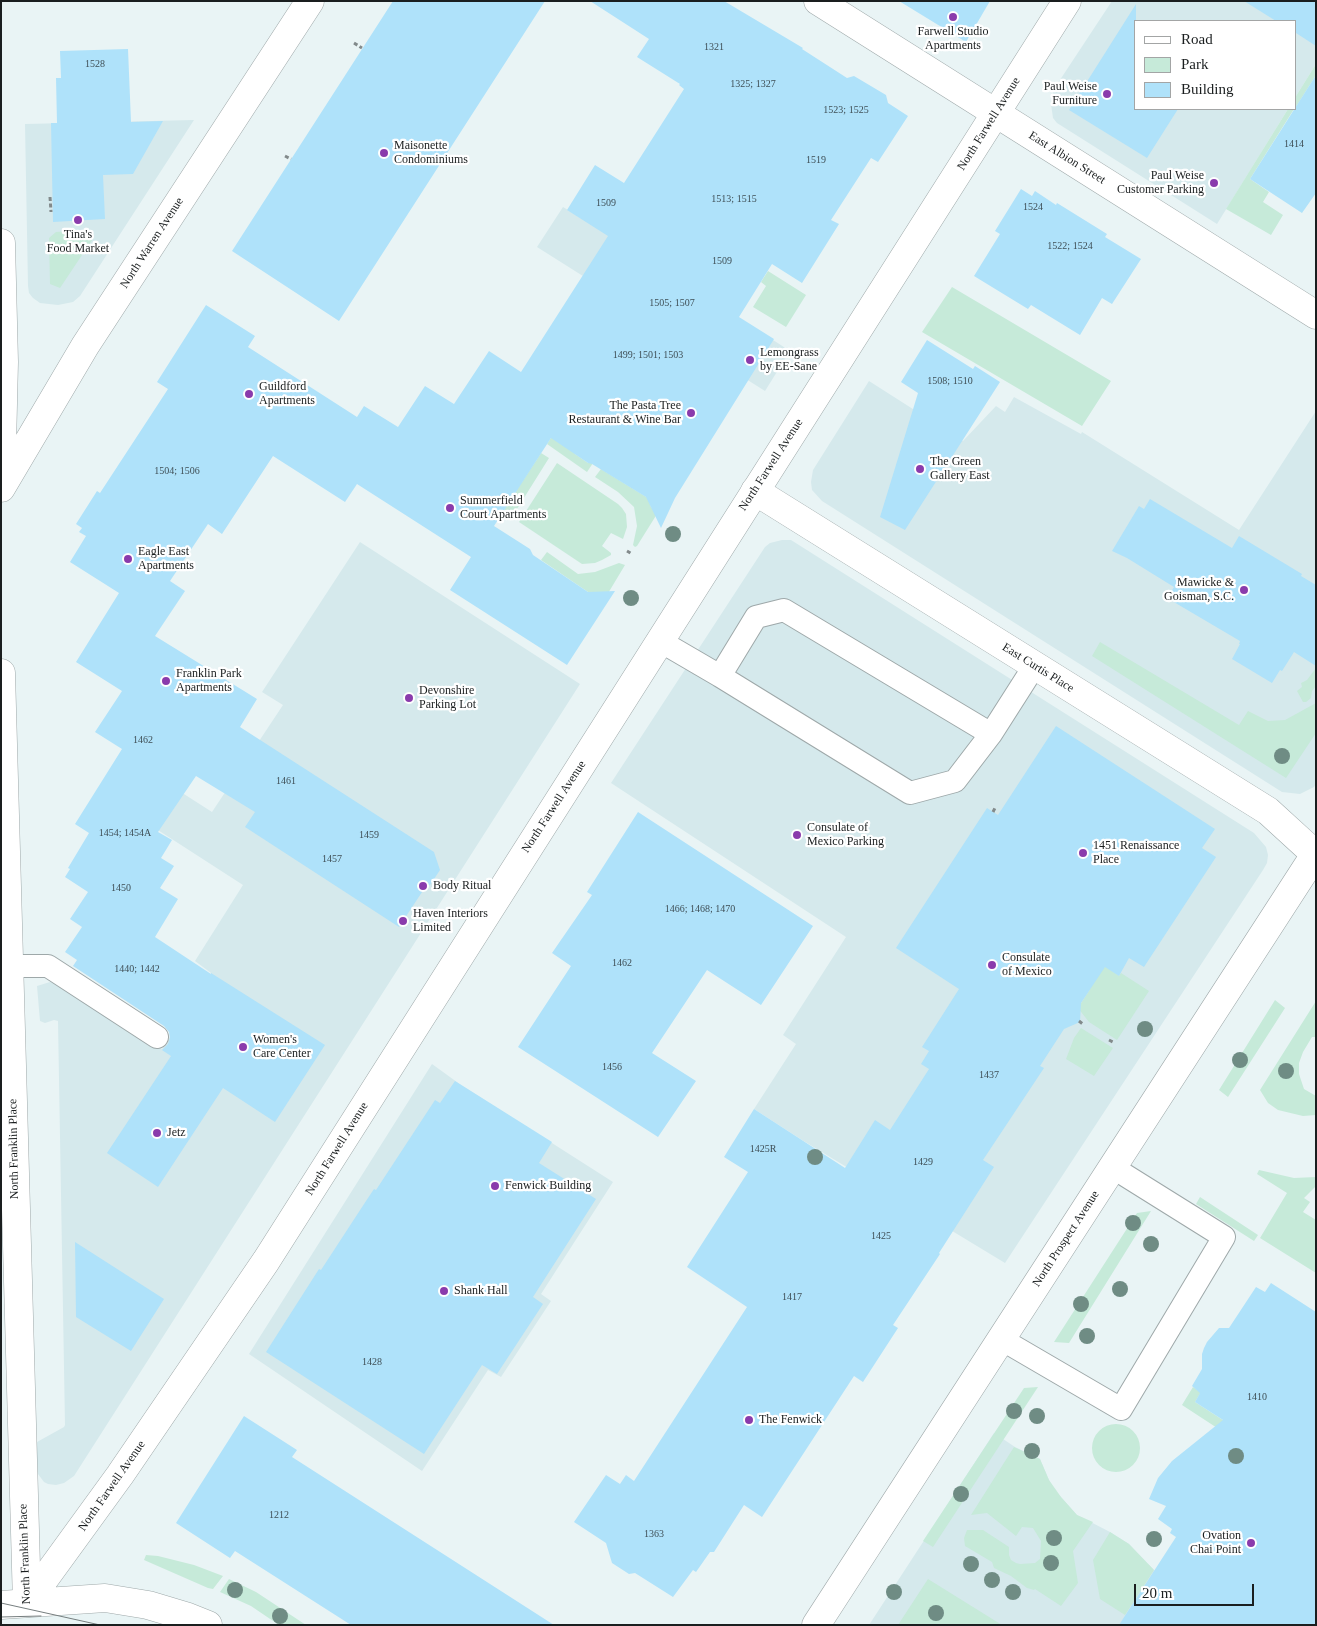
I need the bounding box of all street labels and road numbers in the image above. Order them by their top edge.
street label: North Farwell Avenue [955,75,1023,173]
street label: East Albion Street [1026,129,1108,187]
street label: North Warren Avenue [117,195,187,291]
street label: North Farwell Avenue [736,416,806,514]
street label: East Curtis Place [999,640,1077,696]
street label: North Farwell Avenue [519,758,589,856]
street label: North Franklin Place [6,1099,22,1199]
street label: North Farwell Avenue [303,1100,371,1198]
street label: North Prospect Avenue [1030,1188,1102,1290]
street label: North Farwell Avenue [75,1438,149,1534]
street label: North Franklin Place [16,1503,34,1605]

